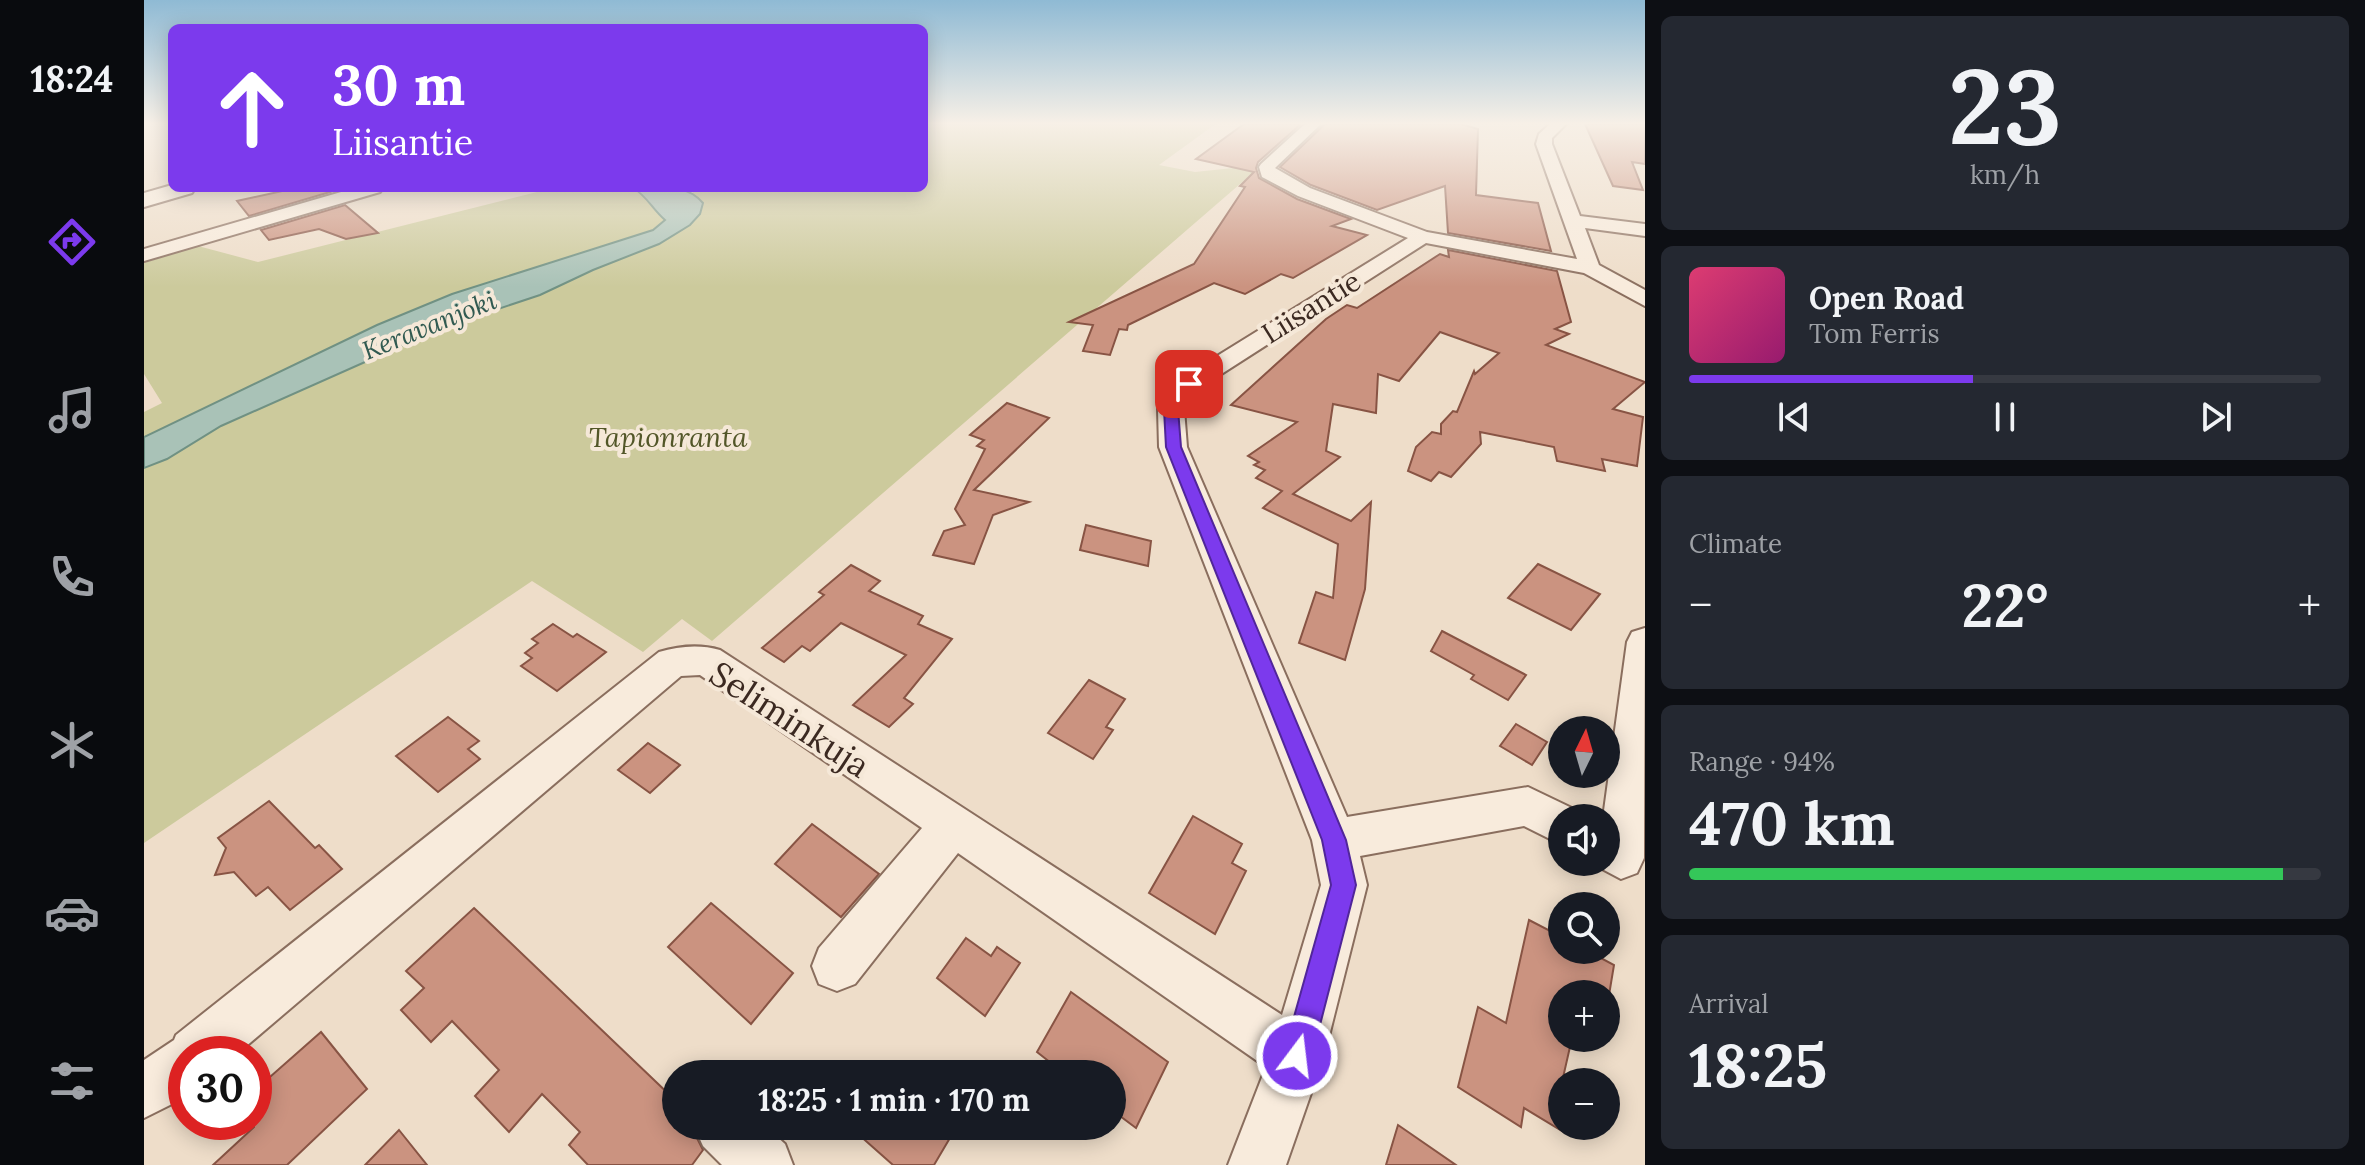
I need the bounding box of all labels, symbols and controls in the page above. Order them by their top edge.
text: 23 [1948,39,2062,172]
text: 30 m [332,49,465,120]
text: 18:24 [30,56,114,102]
icon: ahead [200,56,304,160]
text: Liisantie [332,119,473,165]
text: km/h [1970,158,2040,191]
icon: directions [44,214,100,270]
street label: Liisantie [1255,263,1367,351]
text: Open Road [1809,279,1964,317]
water label: Keravanjoki [357,283,501,367]
text: Tom Ferris [1809,317,1939,350]
pin [1155,350,1223,418]
icon: arrive [1167,362,1211,406]
icon: music [44,382,100,438]
icon: previous [1772,395,1816,439]
icon: pause [1983,395,2027,439]
icon: next [2194,395,2238,439]
park label: Tapionranta [589,419,748,455]
text: Climate [1689,527,1782,560]
icon: phone [44,549,100,605]
text: 22° [1962,567,2048,643]
text: − [1689,577,1712,633]
text: + [2298,577,2321,633]
street label: Seliminkuja [701,651,878,787]
north arrow [1548,716,1620,788]
map controls [1548,716,1620,1140]
icon: climate [44,717,100,773]
text: Range · 94% [1689,745,1835,778]
text: 470 km [1689,785,1895,861]
button: sound [1548,804,1620,876]
icon: car [44,885,100,941]
button: search [1548,892,1620,964]
button: + [1548,980,1620,1052]
text: Arrival [1689,987,1768,1020]
position arrow [1255,1014,1339,1098]
text: 18:25 [1689,1027,1827,1103]
speed limit sign: 30 [168,1036,272,1140]
icon: filters [44,1053,100,1109]
button: − [1548,1068,1620,1140]
text: 18:25 · 1 min · 170 m [758,1081,1030,1119]

